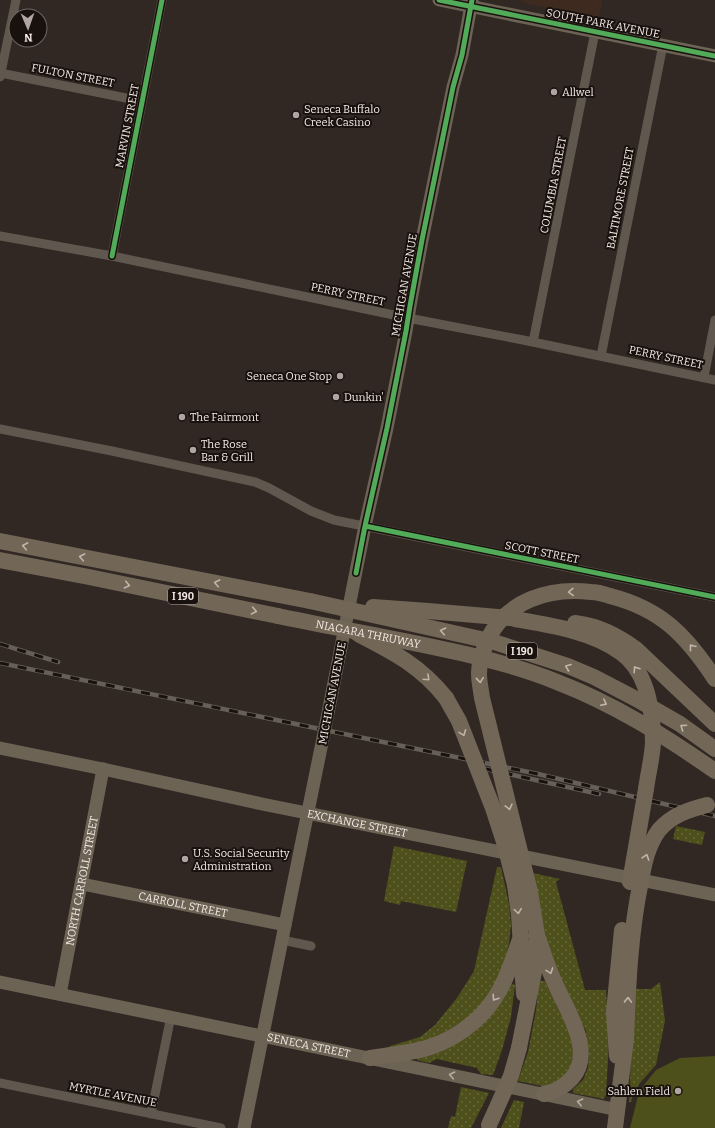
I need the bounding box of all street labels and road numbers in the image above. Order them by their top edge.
street label: SOUTH PARK AVENUE [545,6,661,41]
street label: FULTON STREET [30,61,116,90]
street label: MARVIN STREET [113,83,142,169]
street label: COLUMBIA STREET [538,135,569,235]
street label: BALTIMORE STREET [604,146,637,250]
street label: MICHIGAN AVENUE [389,232,420,338]
street label: PERRY STREET [310,280,387,309]
street label: PERRY STREET [628,343,705,372]
street label: SCOTT STREET [504,539,581,566]
road number: I 190 [168,588,198,604]
street label: NIAGARA THRUWAY [314,618,423,651]
street label: MICHIGAN AVENUE [316,640,349,746]
road number: I 190 [507,643,537,659]
street label: EXCHANGE STREET [306,807,409,840]
street label: NORTH CARROLL STREET [63,815,101,947]
street label: CARROLL STREET [137,890,229,920]
street label: SENECA STREET [266,1031,352,1061]
street label: MYRTLE AVENUE [68,1080,158,1109]

